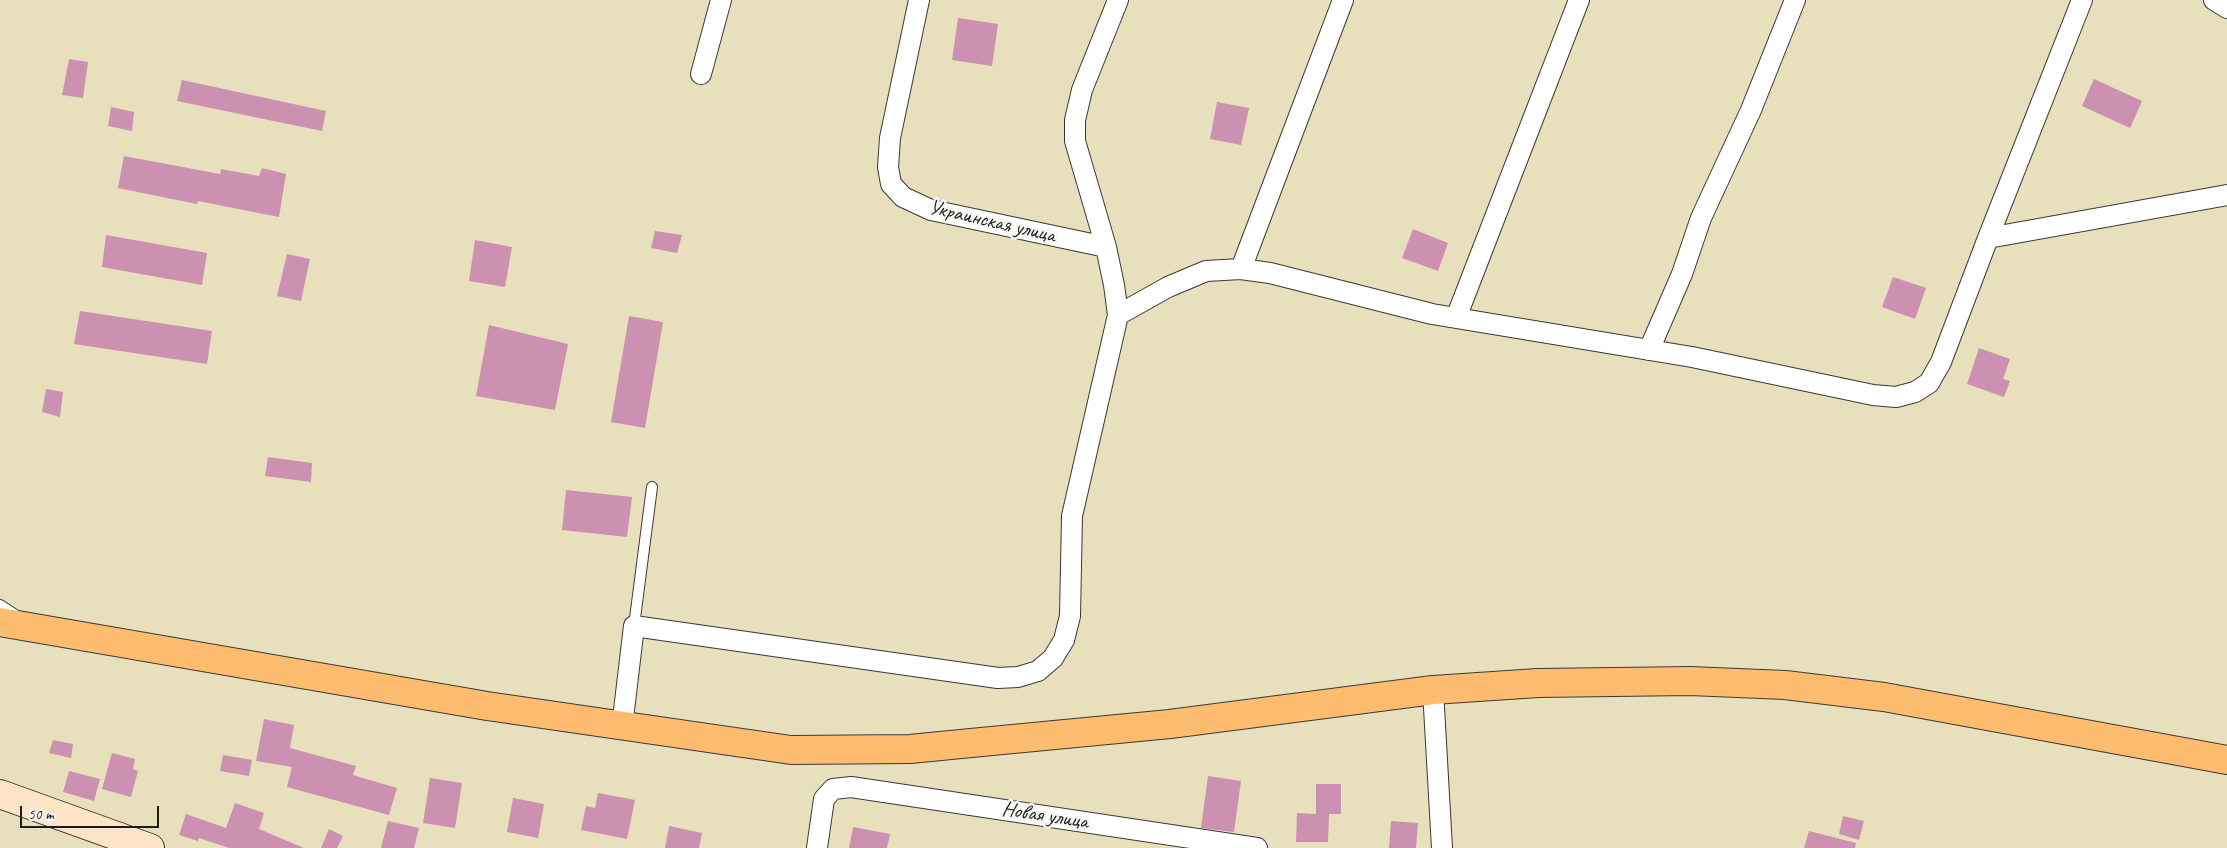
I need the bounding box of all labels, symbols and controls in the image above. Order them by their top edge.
street label: Украинская улица [926,195,1058,249]
scale bar [22,796,161,828]
street label: Новая улица [1000,797,1090,835]
text: 50 m [28,805,54,824]

